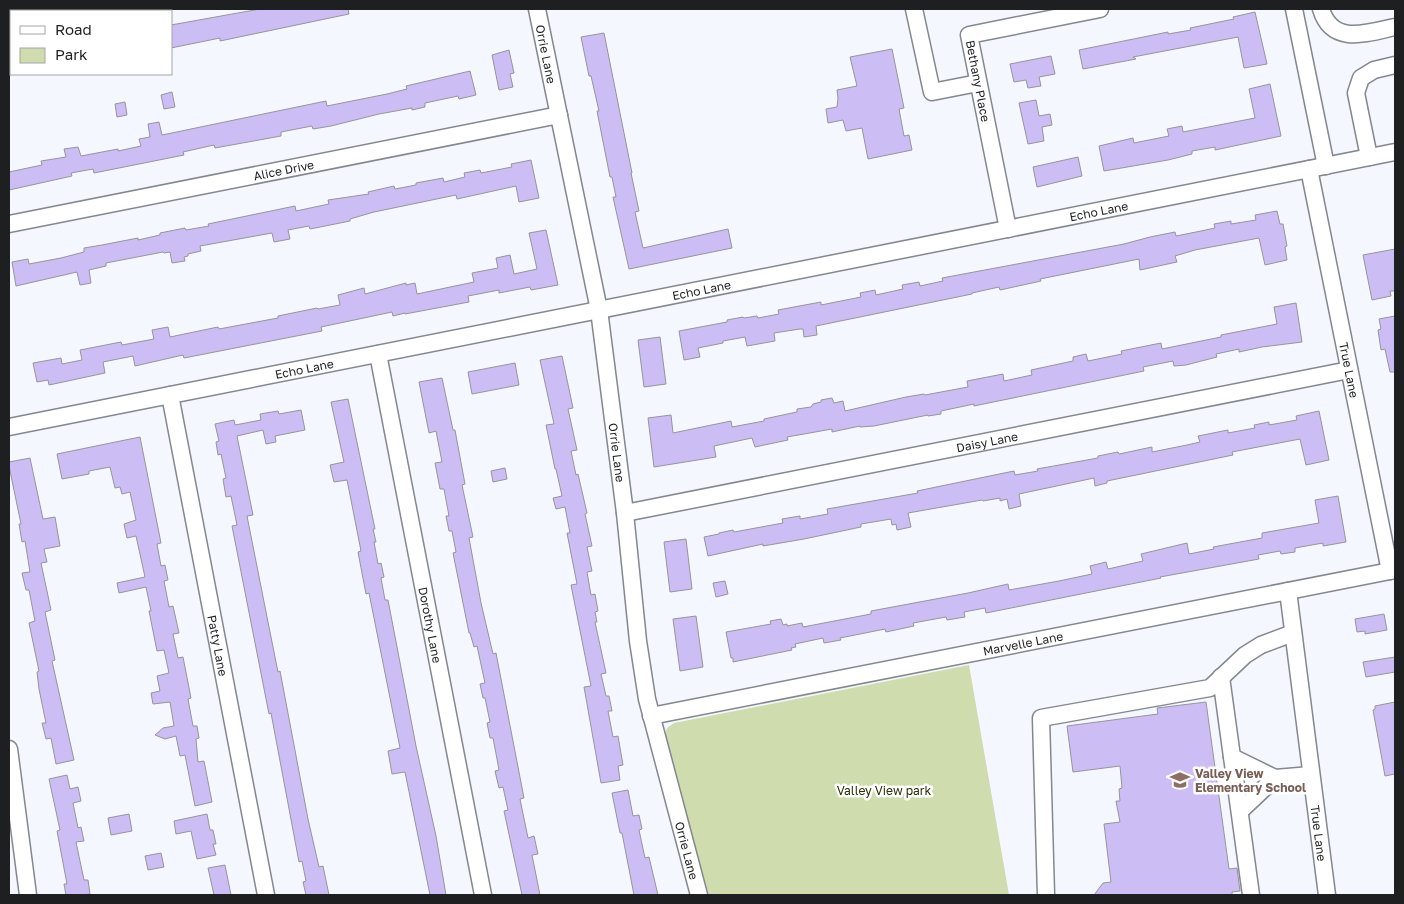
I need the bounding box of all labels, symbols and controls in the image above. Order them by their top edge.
legend [10,10,172,75]
text: Road [55,20,92,38]
street label: Orrie Lane [533,23,560,85]
street label: Bethany Place [963,39,993,123]
text: Park [55,45,88,63]
street label: Alice Drive [252,156,315,183]
street label: Echo Lane [1068,198,1129,224]
street label: Echo Lane [671,276,732,303]
street label: True Lane [1337,341,1362,399]
street label: Echo Lane [274,355,335,382]
street label: Orrie Lane [606,422,628,483]
street label: Daisy Lane [955,428,1019,455]
street label: Dorothy Lane [416,586,445,664]
street label: Patty Lane [205,614,231,677]
street label: Marvelle Lane [982,628,1064,658]
place label: Valley View Elementary School [1195,766,1306,795]
school or university icon: Valley View Elementary School [1169,769,1191,791]
park label: Valley View park [837,783,931,798]
street label: True Lane [1308,804,1330,862]
street label: Orrie Lane [672,820,702,881]

